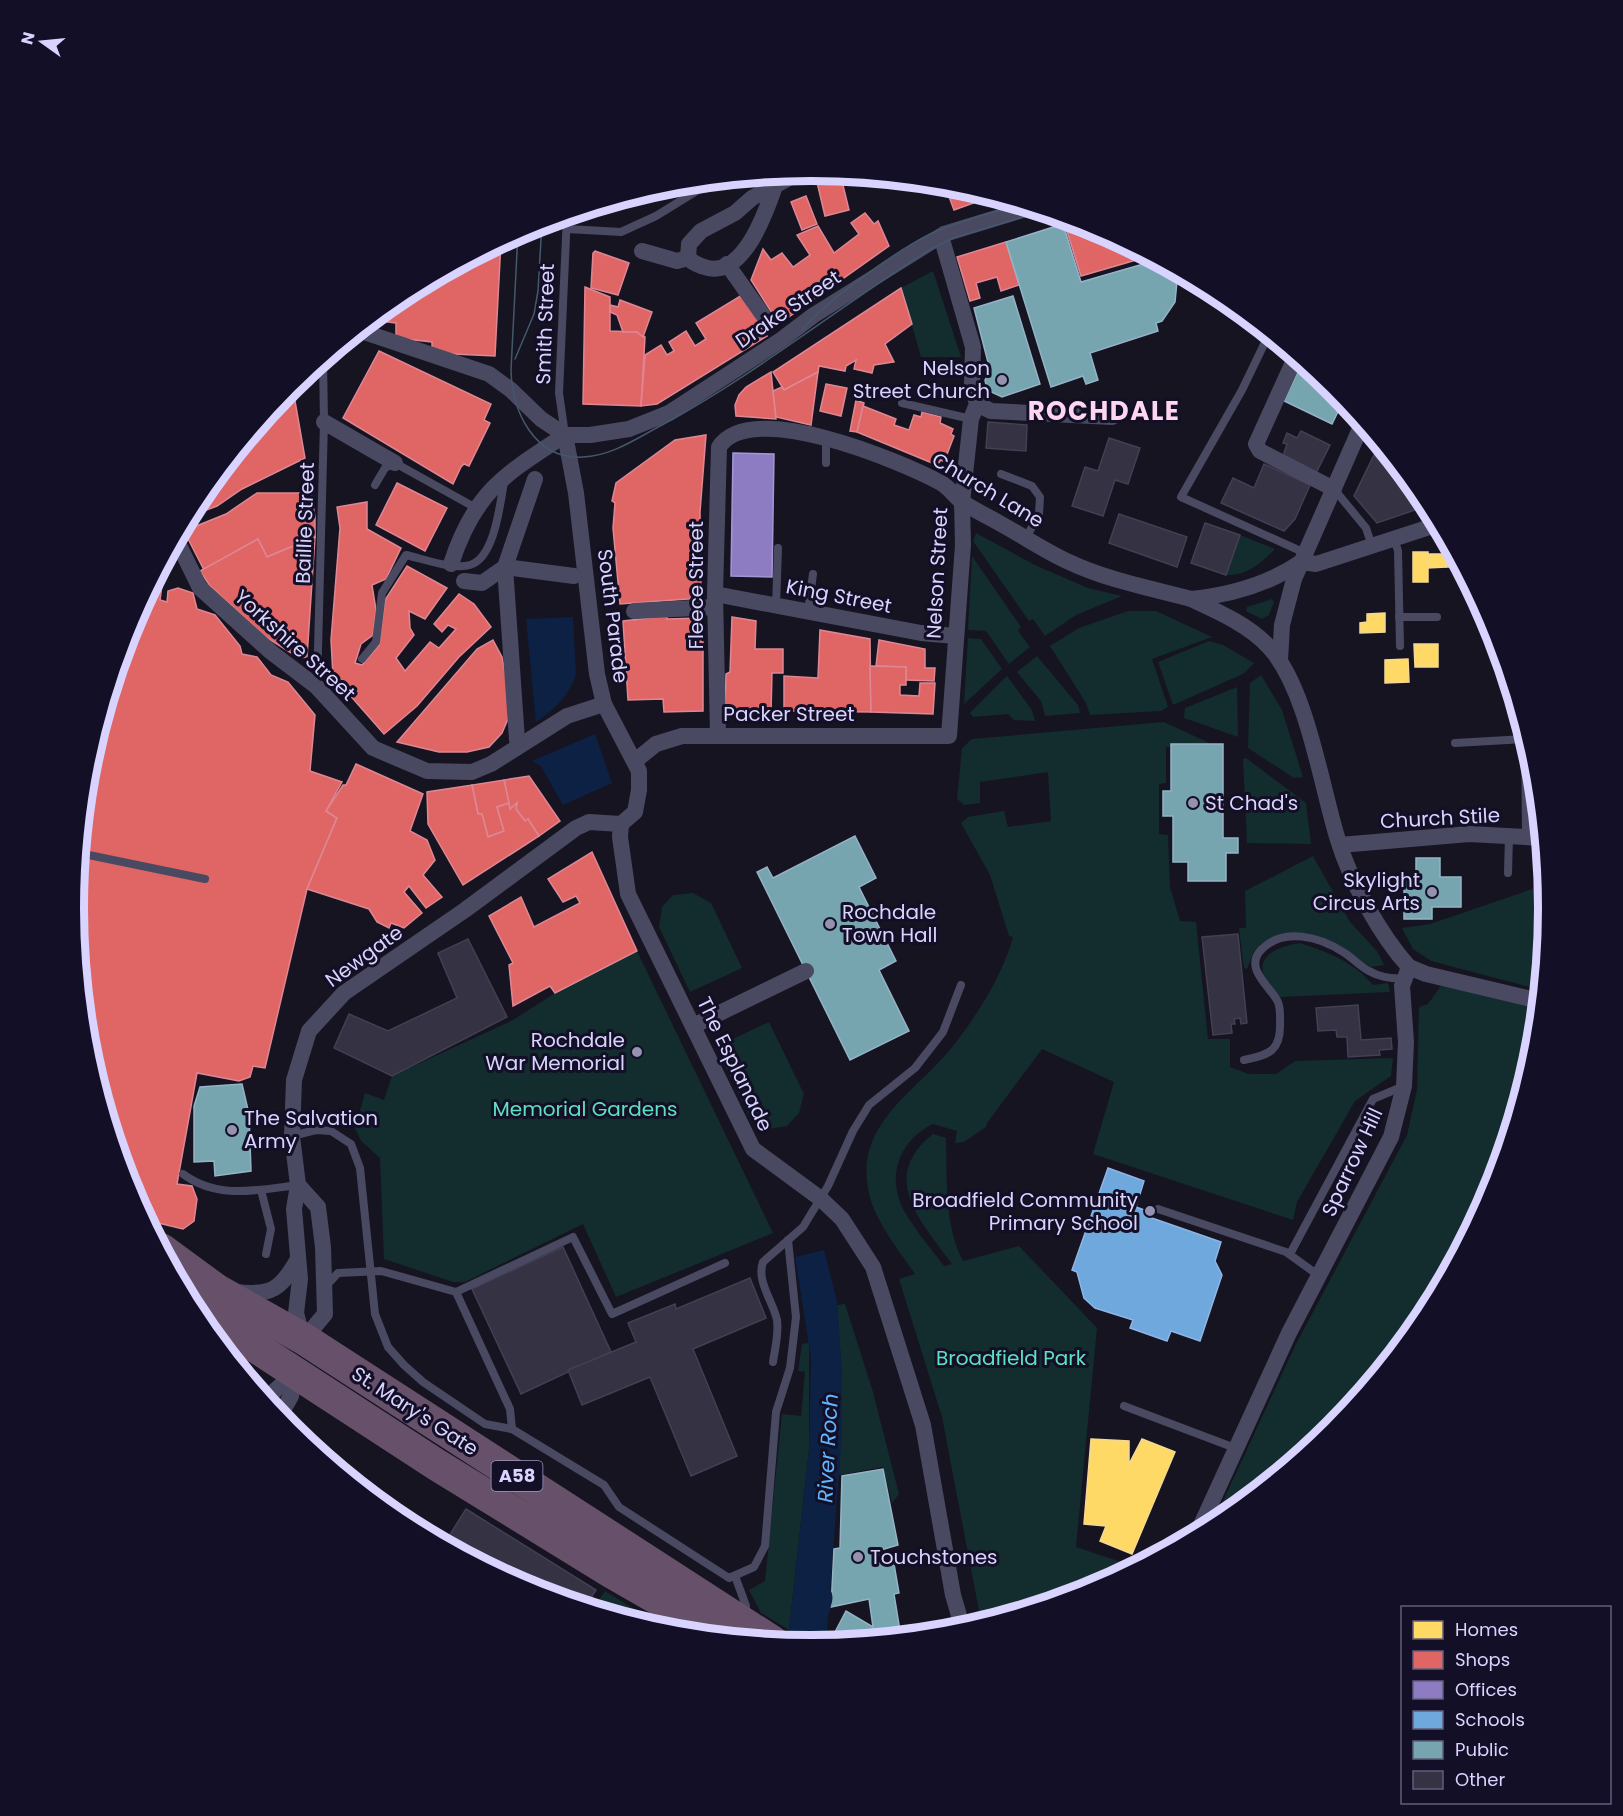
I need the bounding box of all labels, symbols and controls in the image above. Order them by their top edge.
north arrow [12,12,72,72]
text: N [15,29,41,47]
street label: Smith Street [529,263,561,385]
street label: Drake Street [730,263,846,355]
place label: Nelson Street Church [853,354,990,405]
marker: Nelson Street Church [995,373,1009,387]
district label: ROCHDALE [1028,393,1180,429]
street label: Church Lane [927,446,1049,534]
street label: Baillie Street [289,462,321,584]
street label: Nelson Street [920,507,954,639]
street label: Fleece Street [682,521,710,649]
street label: South Parade [591,547,635,685]
street label: King Street [784,572,894,620]
street label: Yorkshire Street [228,583,362,707]
street label: Packer Street [723,700,855,728]
place label: St Chad's [1205,789,1298,817]
marker: St Chad's [1186,796,1200,810]
street label: Church Stile [1379,801,1501,835]
place label: Skylight Circus Arts [1313,866,1420,917]
marker: Skylight Circus Arts [1425,885,1439,899]
place label: Rochdale Town Hall [842,898,937,949]
marker: Rochdale Town Hall [823,917,837,931]
street label: Newgate [320,918,408,994]
street label: The Esplanade [690,992,780,1136]
place label: Rochdale War Memorial [485,1026,625,1077]
marker: Rochdale War Memorial [630,1045,644,1059]
park label: Memorial Gardens [493,1095,677,1123]
street label: Sparrow Hill [1315,1103,1389,1221]
place label: The Salvation Army [244,1104,378,1155]
marker: The Salvation Army [225,1123,239,1137]
place label: Broadfield Community Primary School [912,1186,1138,1237]
marker: Broadfield Community Primary School [1143,1204,1157,1218]
park label: Broadfield Park [936,1344,1087,1372]
street label: St. Mary's Gate [346,1360,484,1462]
water label: River Roch [810,1393,845,1503]
road number: A58 [492,1461,542,1491]
place label: Touchstones [870,1543,998,1571]
marker: Touchstones [851,1550,865,1564]
legend [1401,1606,1611,1804]
text: Homes [1455,1617,1518,1642]
text: Shops [1455,1647,1510,1672]
text: Offices [1455,1677,1517,1702]
text: Schools [1455,1707,1525,1732]
text: Public [1455,1737,1509,1762]
text: Other [1455,1767,1505,1792]

